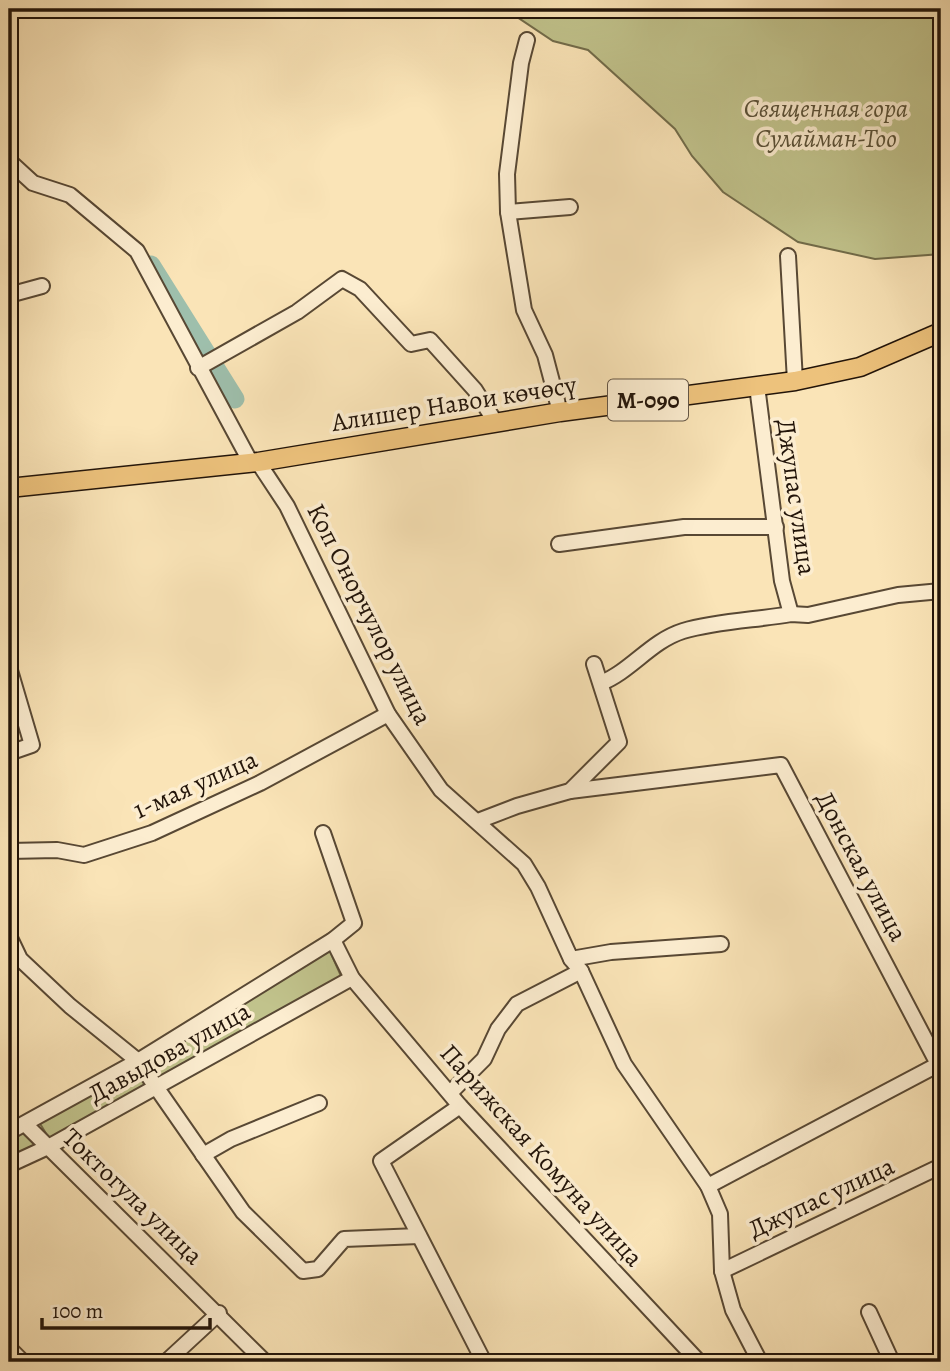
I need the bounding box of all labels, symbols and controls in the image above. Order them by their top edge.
park label: Священная гора Сулайман-Тоо [744,91,908,156]
street label: Алишер Навои көчөсү [328,367,579,440]
road number: М-090 [608,380,688,421]
street label: Джупас улица [768,417,825,577]
street label: Коп Онорчулор улица [298,497,441,731]
street label: 1-мая улица [128,742,263,827]
street label: Донская улица [807,785,916,947]
street label: Давыдова улица [82,993,256,1111]
street label: Парижская Комуна улица [432,1036,651,1274]
street label: Токтогула улица [55,1120,211,1273]
street label: Джупас улица [742,1148,900,1247]
scale bar [42,1287,210,1331]
text: 100 m [52,1297,103,1325]

